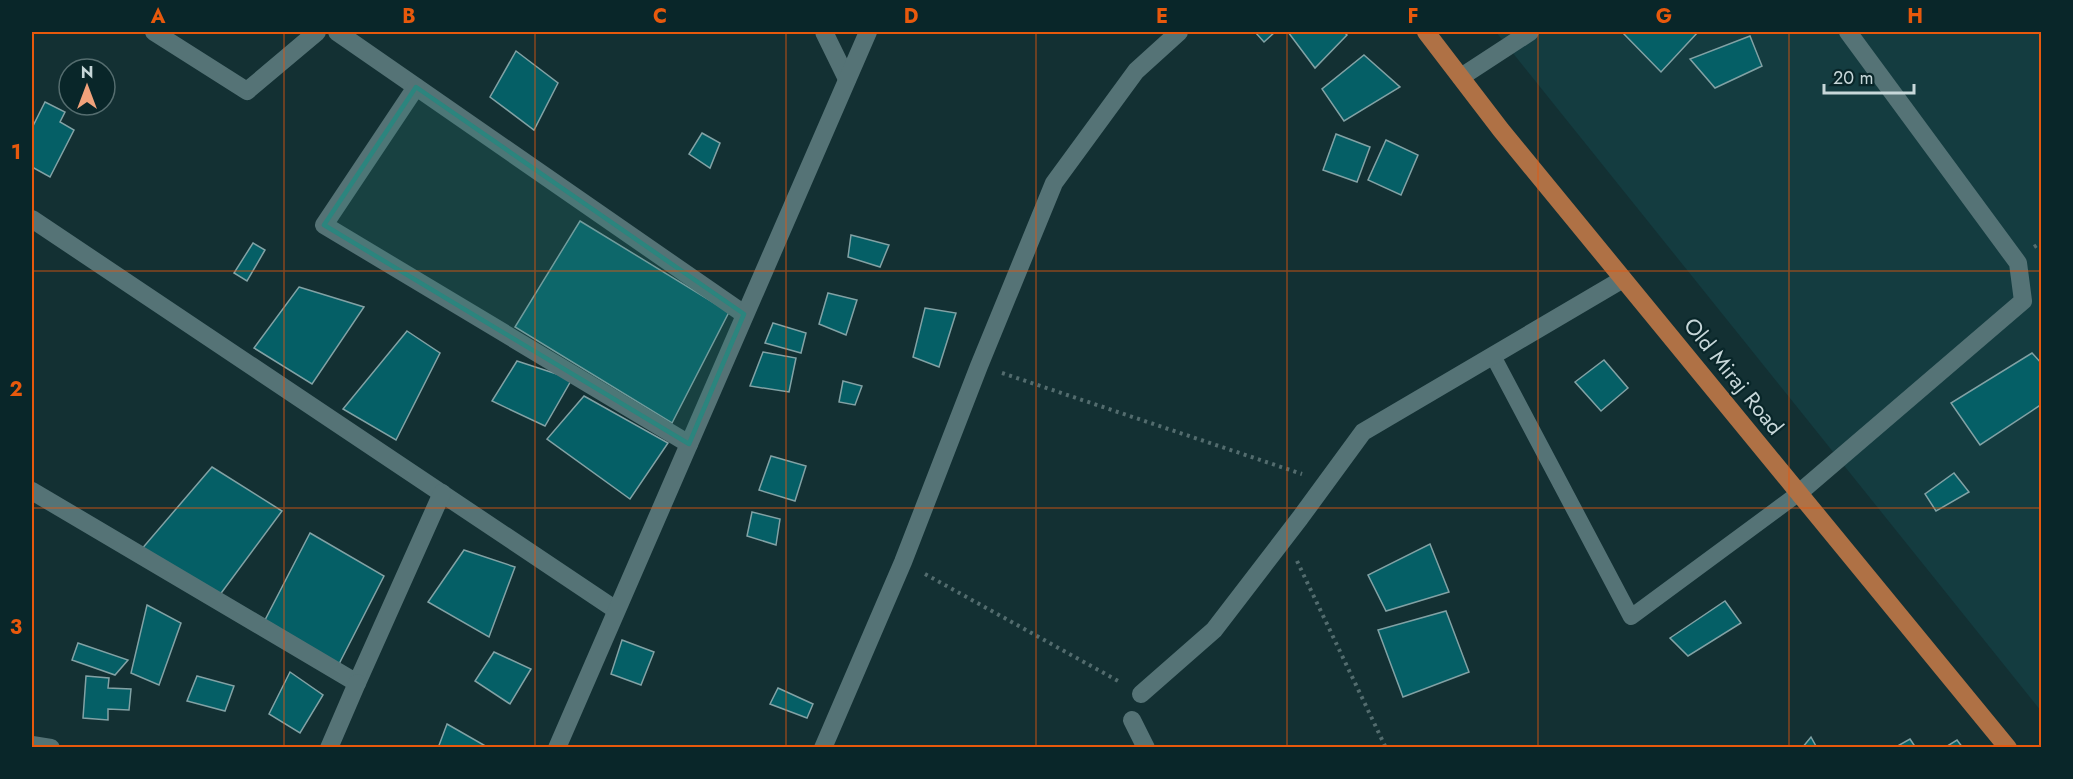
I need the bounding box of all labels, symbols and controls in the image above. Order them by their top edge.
text: A [150,2,166,31]
text: B [402,2,416,31]
text: C [653,2,667,31]
text: D [904,2,918,31]
text: E [1156,2,1168,31]
text: F [1407,2,1419,31]
text: G [1656,2,1672,31]
text: H [1907,2,1923,31]
north arrow [57,57,117,117]
scale bar [1824,57,1914,95]
text: N [81,61,93,84]
text: 20 m [1833,65,1873,91]
text: 1 [11,138,21,167]
street label: Old Miraj Road [1677,310,1791,442]
text: 2 [9,375,23,404]
text: 3 [10,613,22,642]

